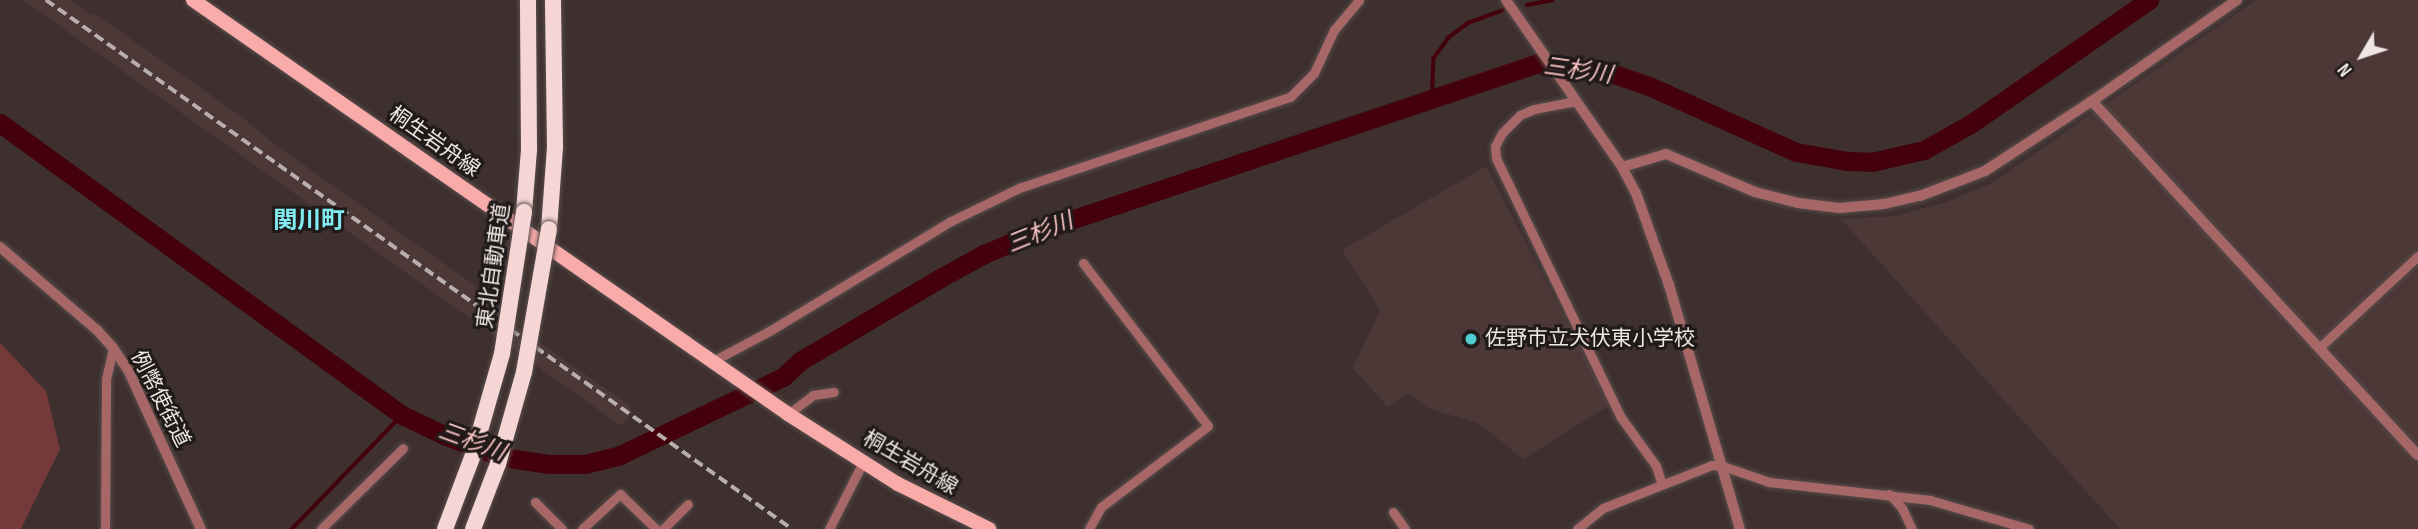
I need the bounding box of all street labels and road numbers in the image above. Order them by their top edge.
street label: 桐生岩舟線 [384,102,484,182]
street label: 東北自動車道 [473,202,515,330]
street label: 例幣使街道 [125,347,195,451]
street label: 桐生岩舟線 [858,426,962,500]

